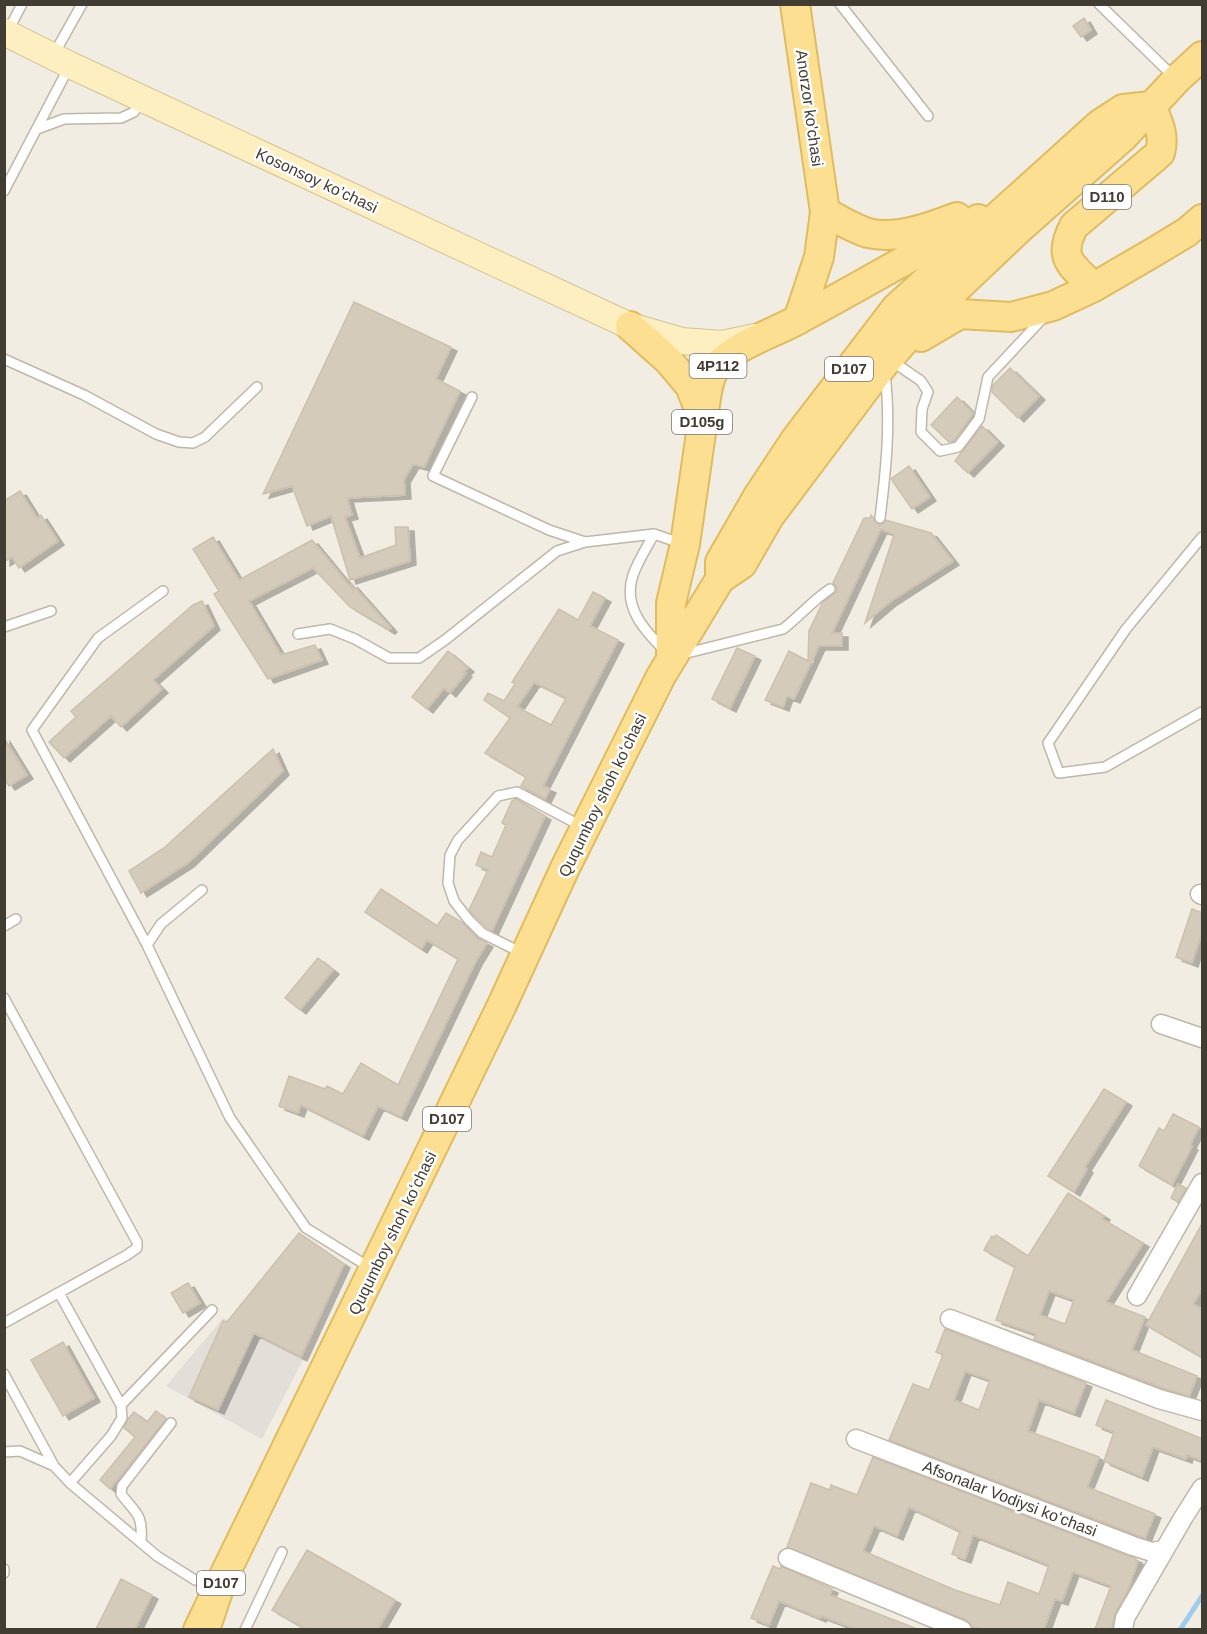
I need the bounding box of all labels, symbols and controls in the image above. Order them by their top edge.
street label: Anorzor ko'chasi [793,49,826,168]
street label: Kosonsoy ko’chasi [253,145,380,216]
road number: D110 [1083,185,1131,209]
road number: 4P112 [690,354,746,378]
road number: D107 [825,357,873,381]
road number: D105g [672,410,732,434]
street label: Ququmboy shoh koʻchasi [555,711,649,880]
road number: D107 [423,1107,471,1131]
street label: Ququmboy shoh koʻchasi [345,1149,439,1318]
street label: Afsonalar Vodiysi koʻchasi [920,1457,1099,1540]
road number: D107 [197,1571,245,1595]

